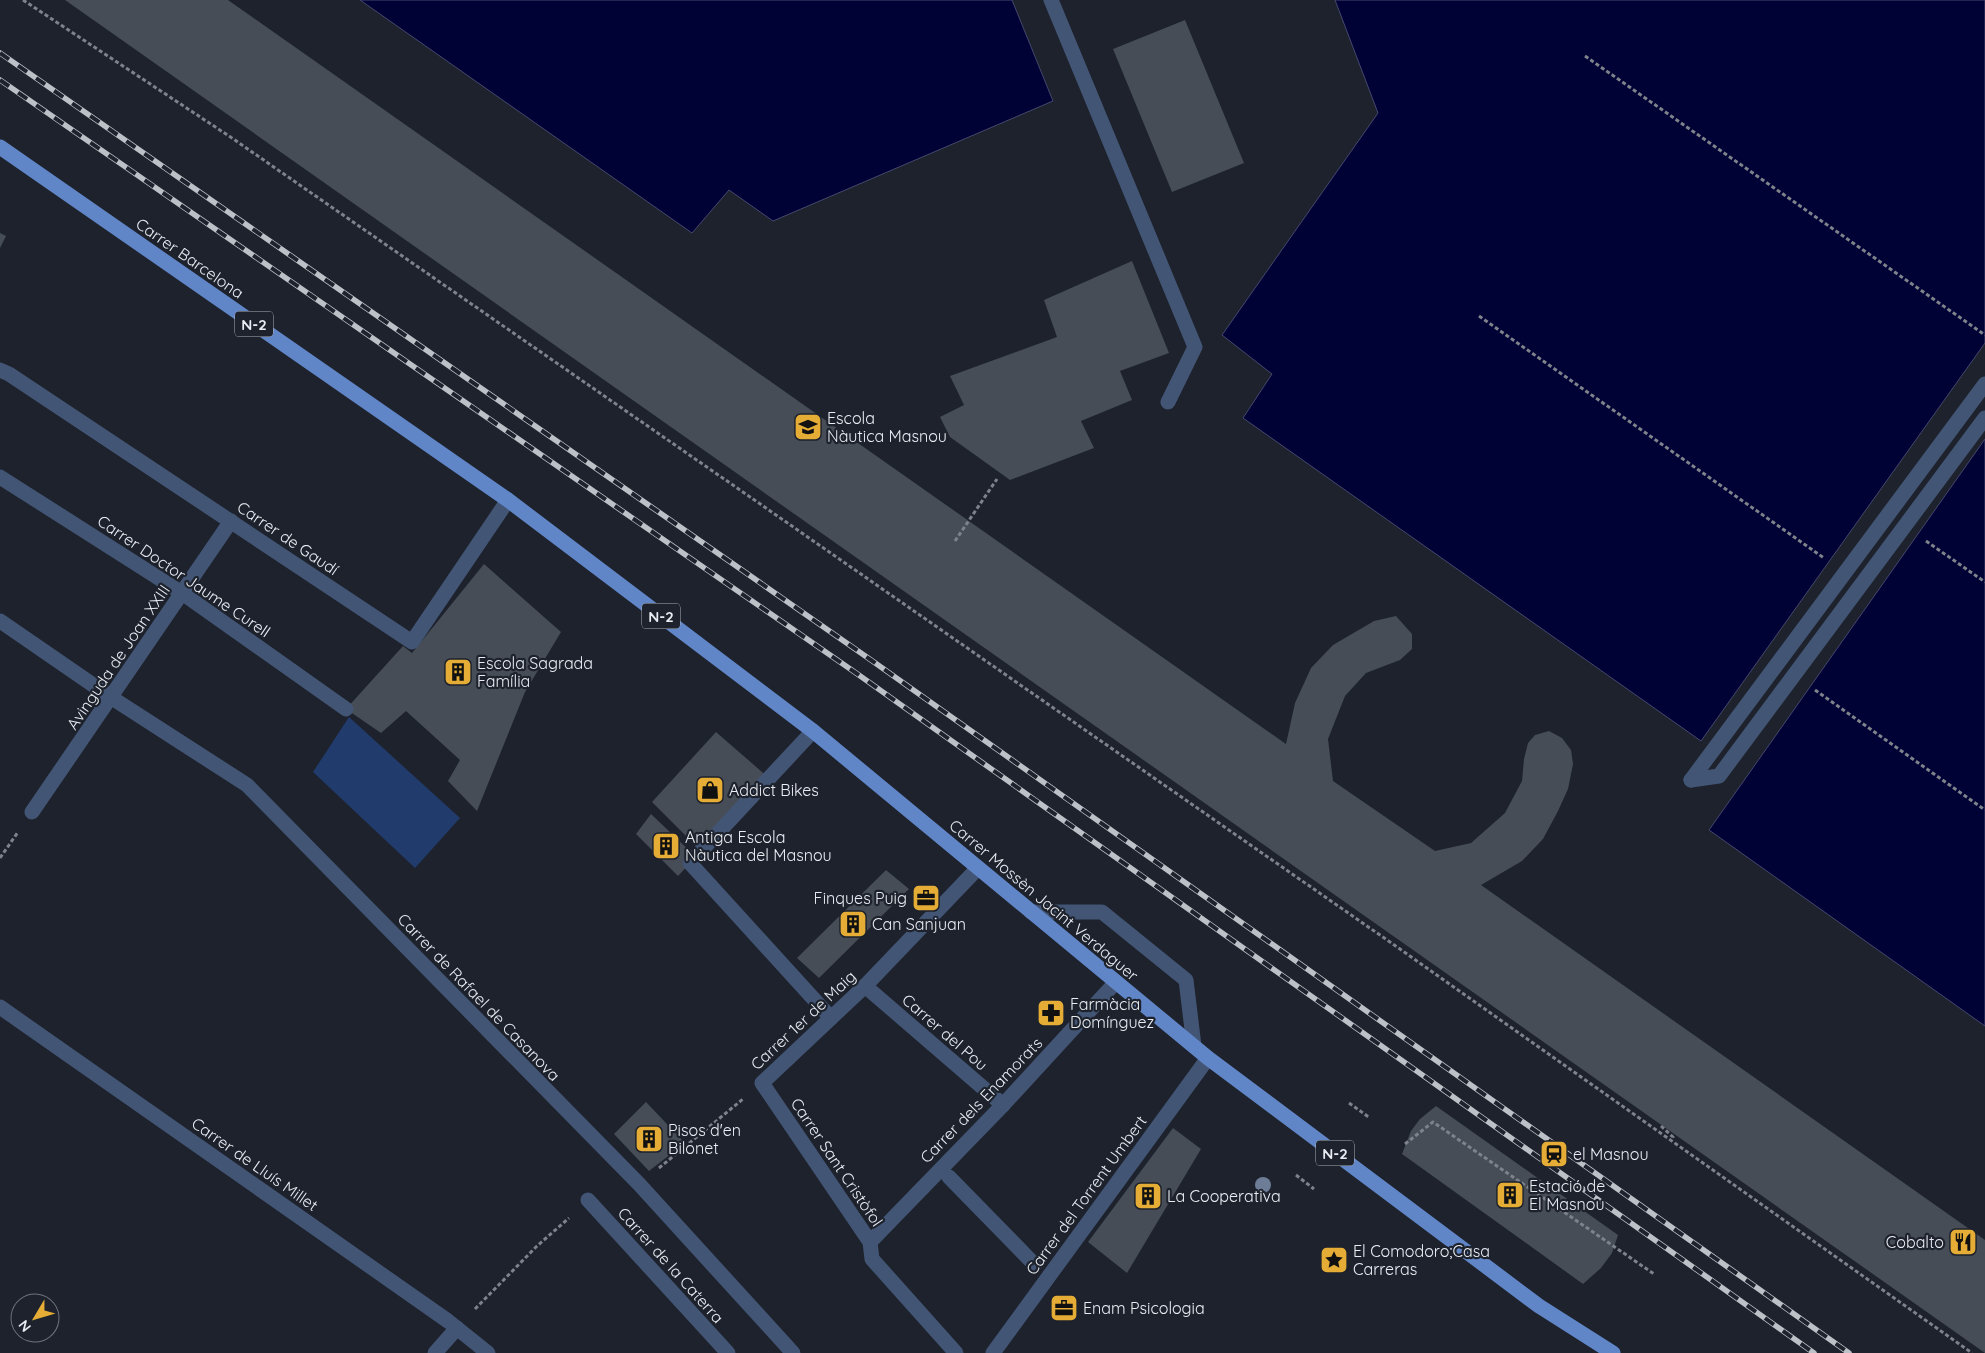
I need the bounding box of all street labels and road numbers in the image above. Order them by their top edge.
street label: Carrer Barcelona [132,213,248,303]
road number: N-2 [235,312,273,336]
street label: Carrer de Gaudí [234,497,343,580]
street label: Carrer Doctor Jaume Curell [94,511,274,641]
street label: Avinguda de Joan XXIII [62,581,174,733]
road number: N-2 [642,604,680,628]
street label: Carrer Mossèn Jacint Verdaguer [945,815,1143,985]
street label: Carrer de Rafael de Casanova [394,909,564,1085]
street label: Carrer 1er de Maig [746,966,860,1074]
street label: Carrer del Pou [898,989,992,1075]
street label: Carrer dels Enamorats [916,1033,1046,1167]
street label: Carrer Sant Cristòfol [787,1094,887,1230]
street label: Carrer del Torrent Umbert [1021,1111,1151,1279]
street label: Carrer de Lluís Millet [188,1113,322,1215]
road number: N-2 [1316,1140,1354,1166]
street label: Carrer de la Caterra [614,1203,728,1327]

